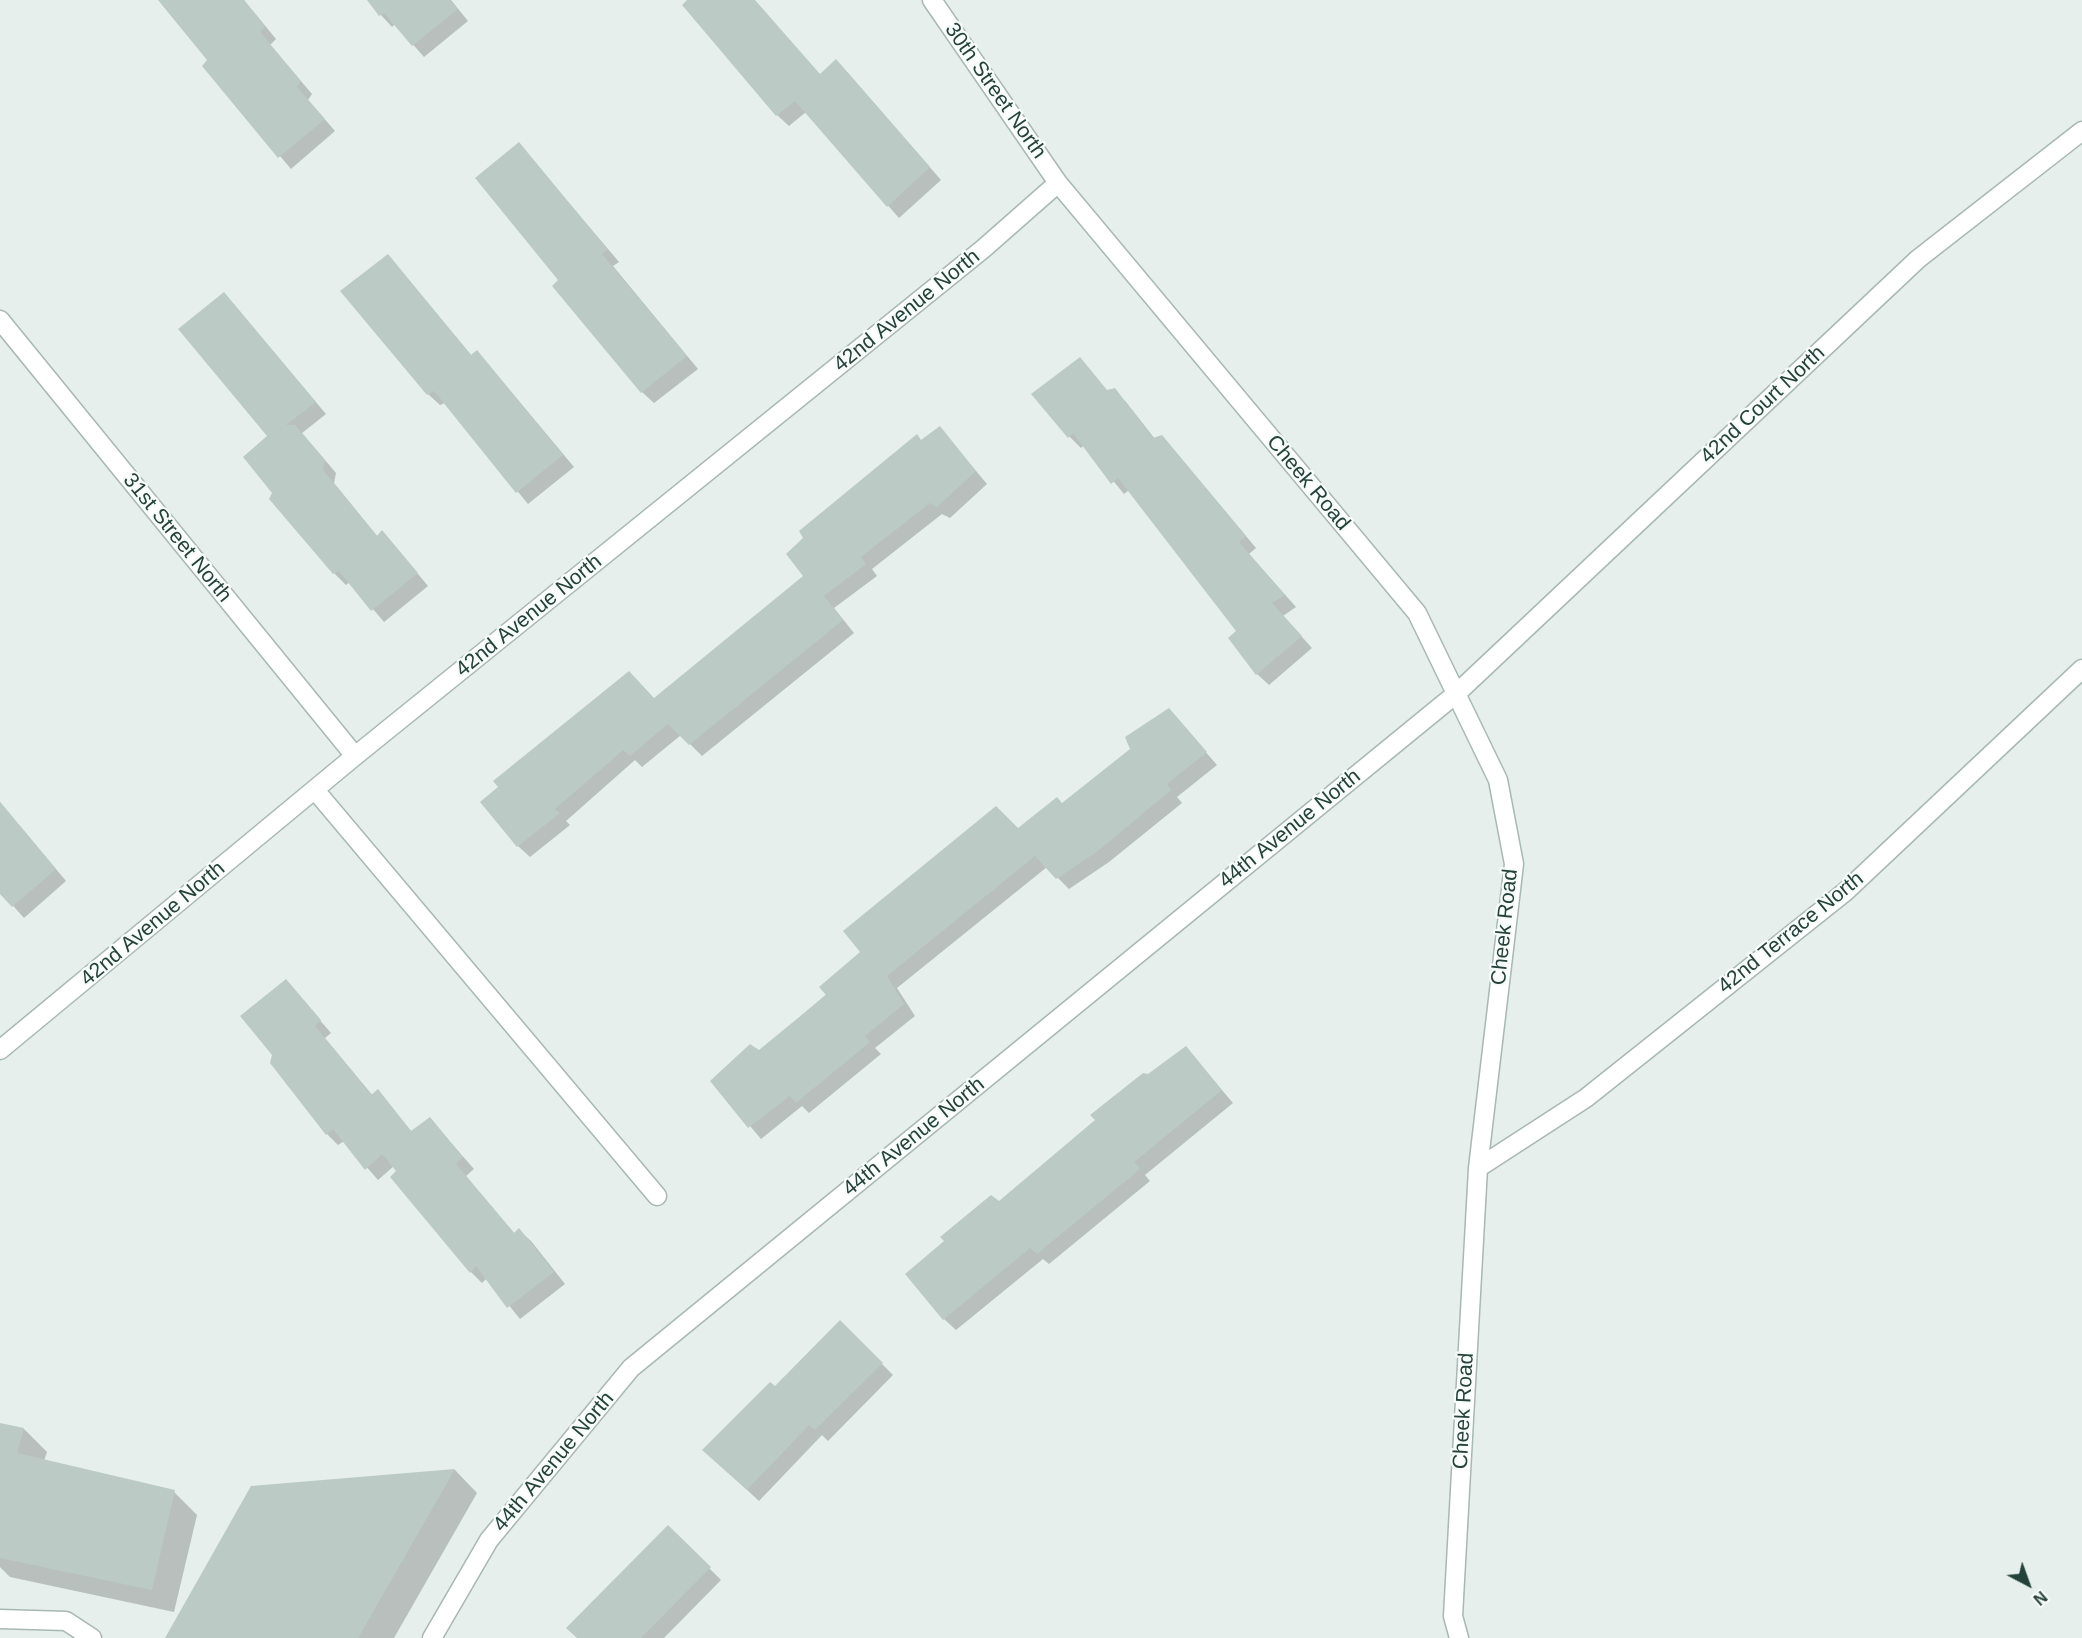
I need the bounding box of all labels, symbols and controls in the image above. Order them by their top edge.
street label: 30th Street North [939,18,1051,164]
street label: 42nd Avenue North [829,244,985,378]
street label: 42nd Court North [1696,341,1830,469]
street label: Cheek Road [1261,430,1355,536]
street label: 31st Street North [117,468,237,608]
street label: 42nd Avenue North [451,549,607,683]
street label: 44th Avenue North [1214,764,1366,894]
street label: 42nd Avenue North [76,856,230,992]
street label: 42nd Terrace North [1713,867,1869,999]
street label: Cheek Road [1486,868,1524,986]
street label: 44th Avenue North [838,1072,990,1202]
street label: Cheek Road [1448,1352,1480,1470]
street label: 44th Avenue North [488,1387,620,1537]
north arrow [1998,1554,2058,1614]
text: N [2030,1588,2050,1608]

